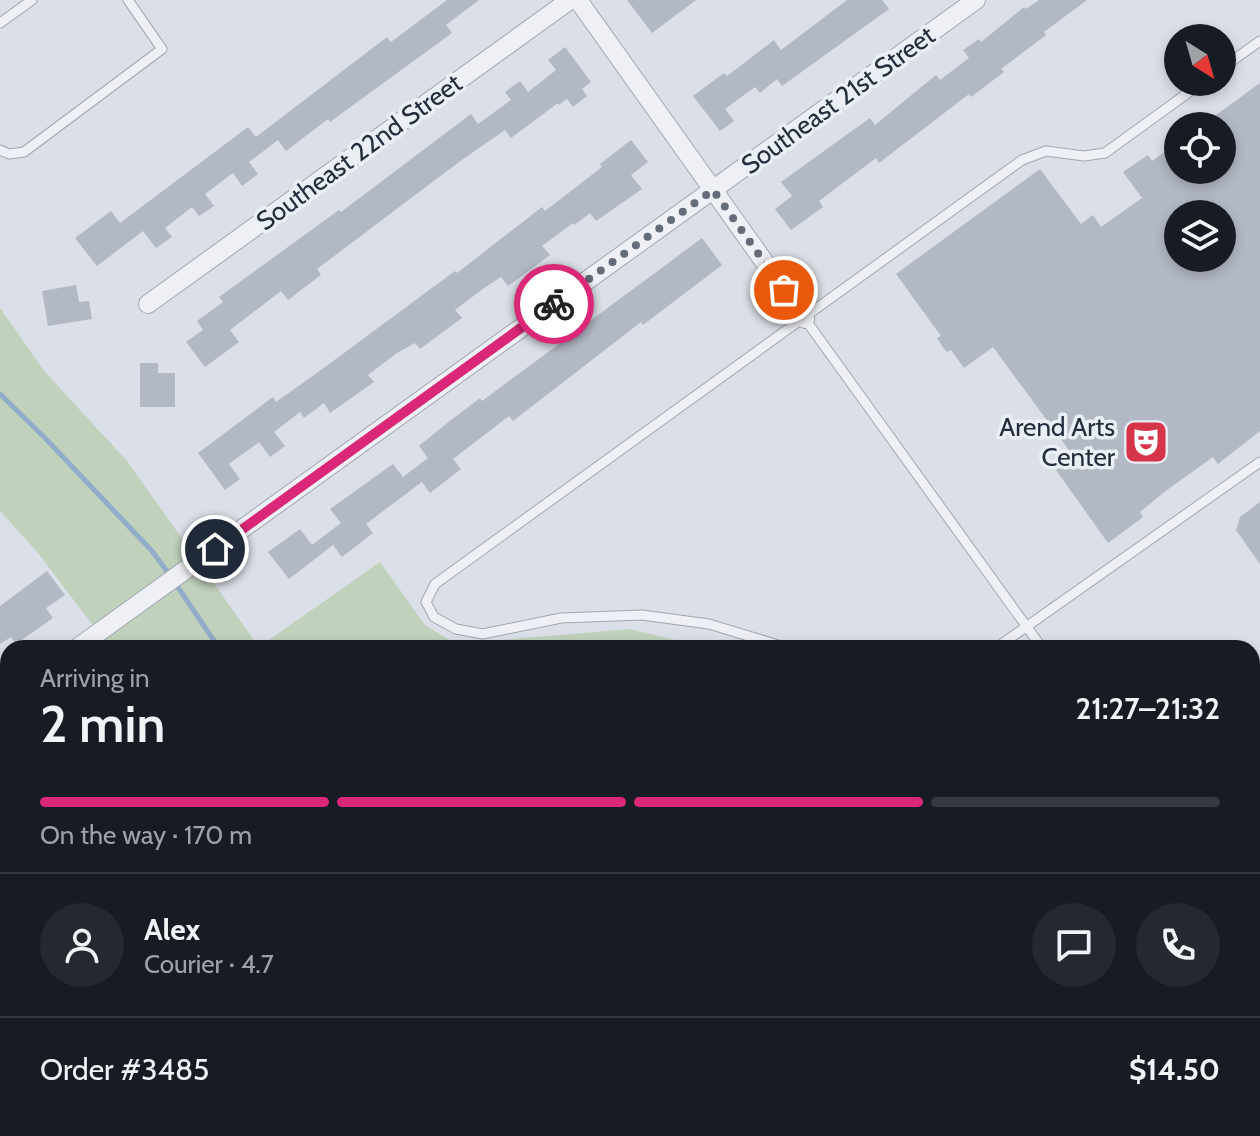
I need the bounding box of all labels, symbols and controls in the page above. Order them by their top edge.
street label: Southeast 21st Street [735,19,941,181]
north arrow [1164,24,1236,96]
map controls [1164,24,1236,272]
street label: Southeast 22nd Street [250,67,468,237]
button: locate [1164,112,1236,184]
button: layers [1164,200,1236,272]
pin [750,256,818,324]
courier [514,264,594,344]
icon: bag [762,268,806,312]
icon: bike [532,282,576,326]
place label: Arend Arts Center [999,411,1116,473]
theatre icon: Arend Arts Center [1122,418,1170,466]
pin [181,515,249,583]
icon: home [193,527,237,571]
text: Arriving in [40,662,150,694]
text: 21:27–21:32 [1076,690,1220,727]
text: 2 min [40,692,165,755]
text: On the way · 170 m [40,819,252,851]
button: person [40,903,124,987]
button: chat [1032,903,1116,987]
button: phone [1136,903,1220,987]
text: Alex [144,911,200,948]
text: Courier · 4.7 [144,948,274,980]
text: Order #3485 [40,1051,209,1088]
text: $14.50 [1129,1051,1220,1088]

